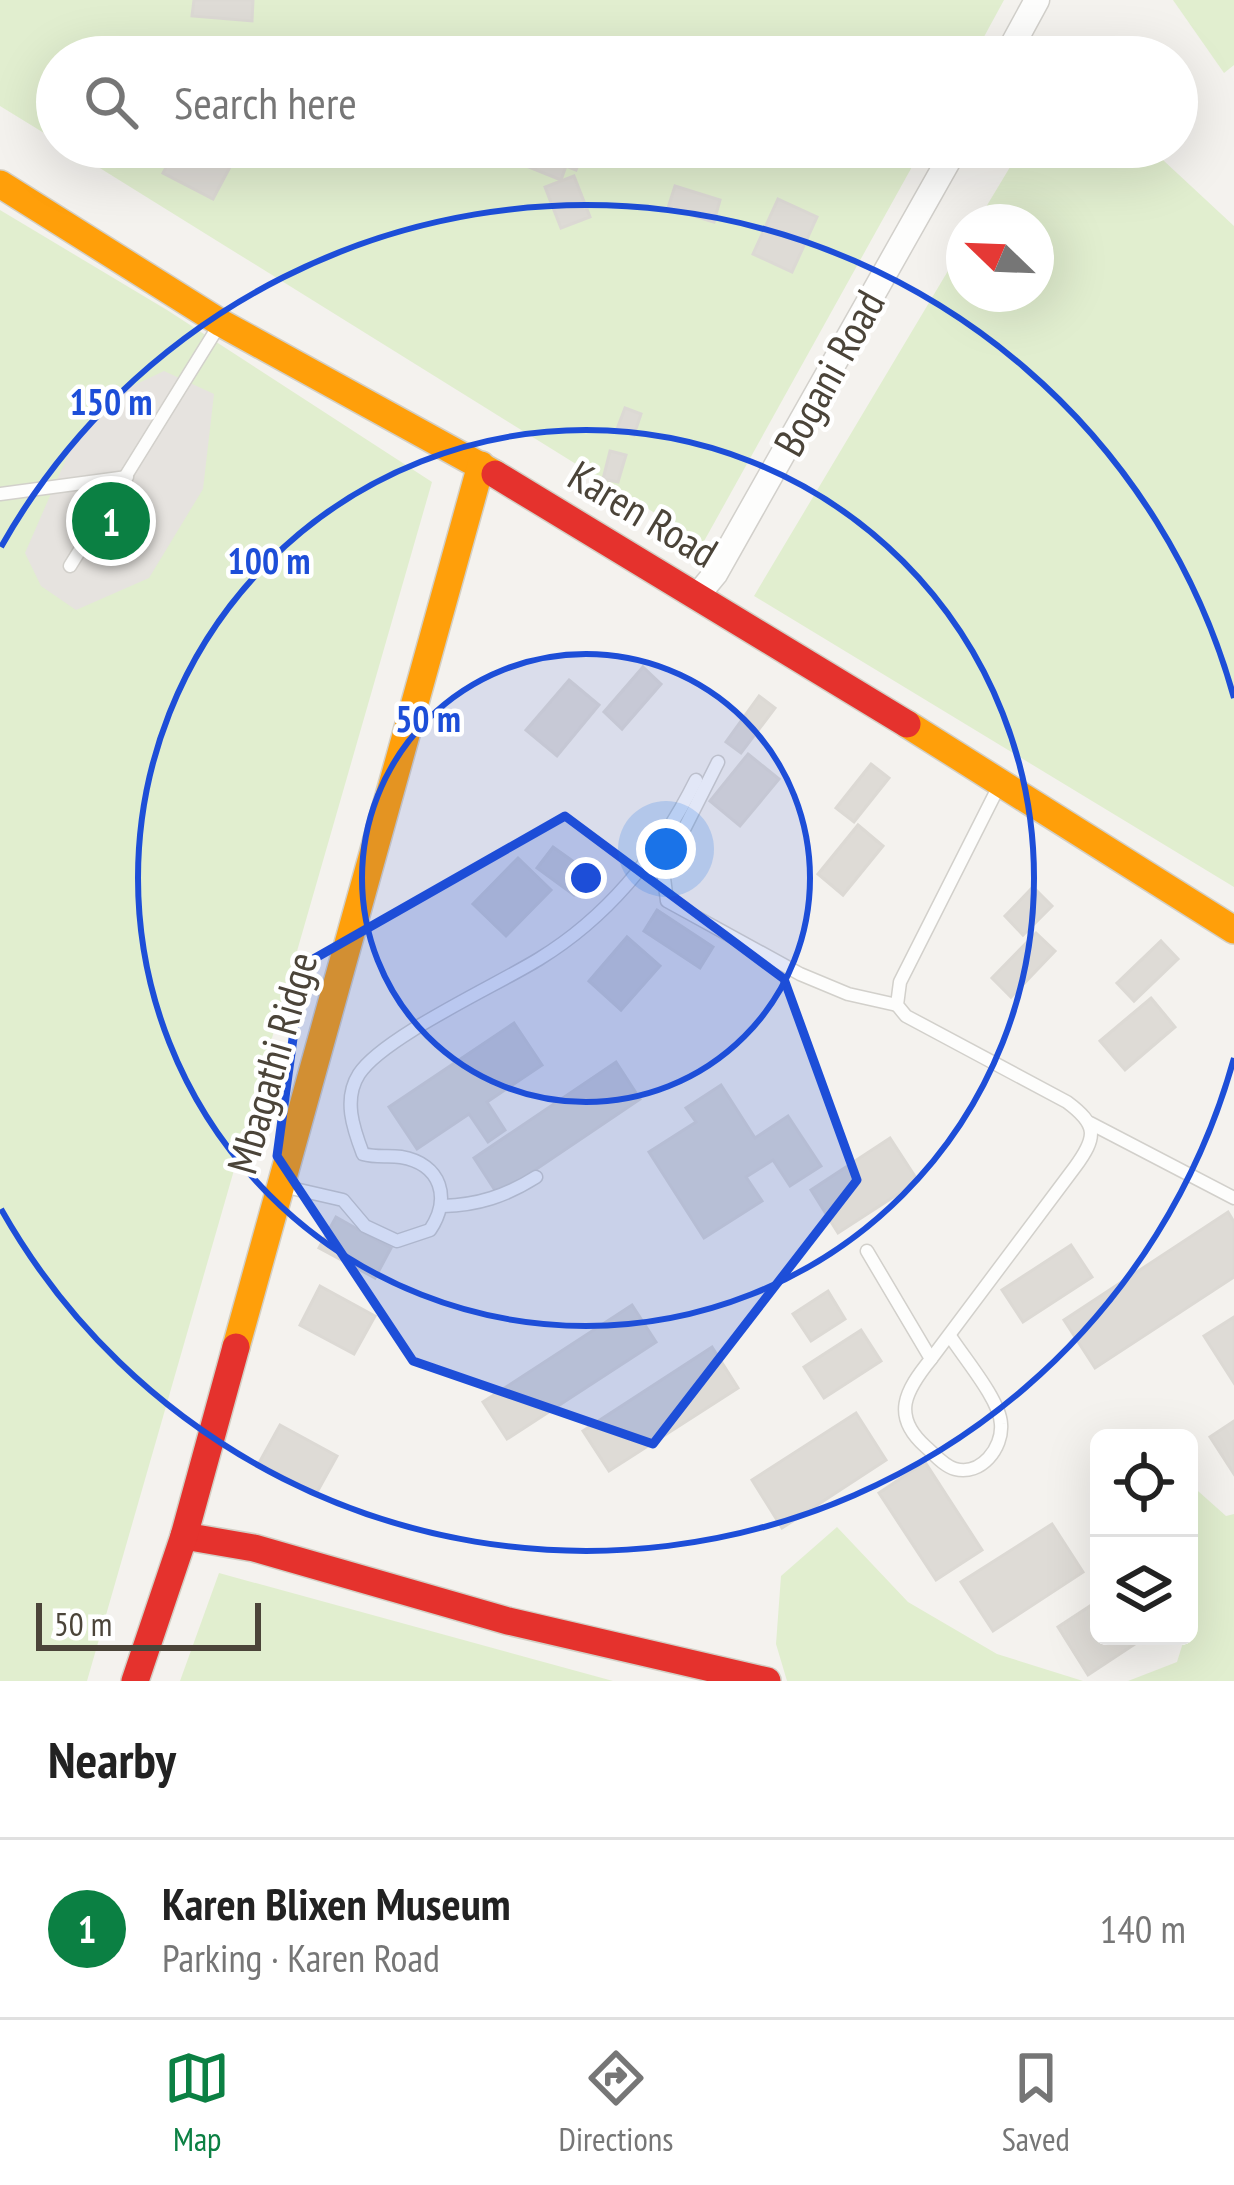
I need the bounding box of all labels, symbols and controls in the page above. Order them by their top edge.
search box [36,36,1198,168]
icon: search [78,69,144,135]
text: Search here [174,73,357,131]
north arrow [946,204,1054,312]
street label: Bogani Road [761,280,896,465]
text: 150 m [70,378,152,425]
street label: Karen Road [559,448,728,580]
pin: 1 [72,476,150,566]
text: 100 m [228,537,310,584]
text: 50 m [395,695,461,742]
your location [636,819,696,879]
centre of rings [565,857,607,899]
street label: Mbagathi Ridge [214,946,329,1180]
map controls [1090,1429,1198,1645]
button: locate [1090,1429,1198,1537]
button: layers [1090,1537,1198,1645]
scale bar [36,1597,261,1650]
text: 50 m [54,1602,112,1645]
text: Nearby [48,1726,176,1792]
text: Karen Blixen Museum [162,1874,511,1932]
text: 1 [78,1903,96,1954]
text: 140 m [1100,1903,1186,1954]
text: Parking · Karen Road [162,1932,440,1983]
tab: Map [164,2045,230,2160]
tab: Directions [559,2045,673,2160]
tab: Saved [1002,2045,1070,2160]

